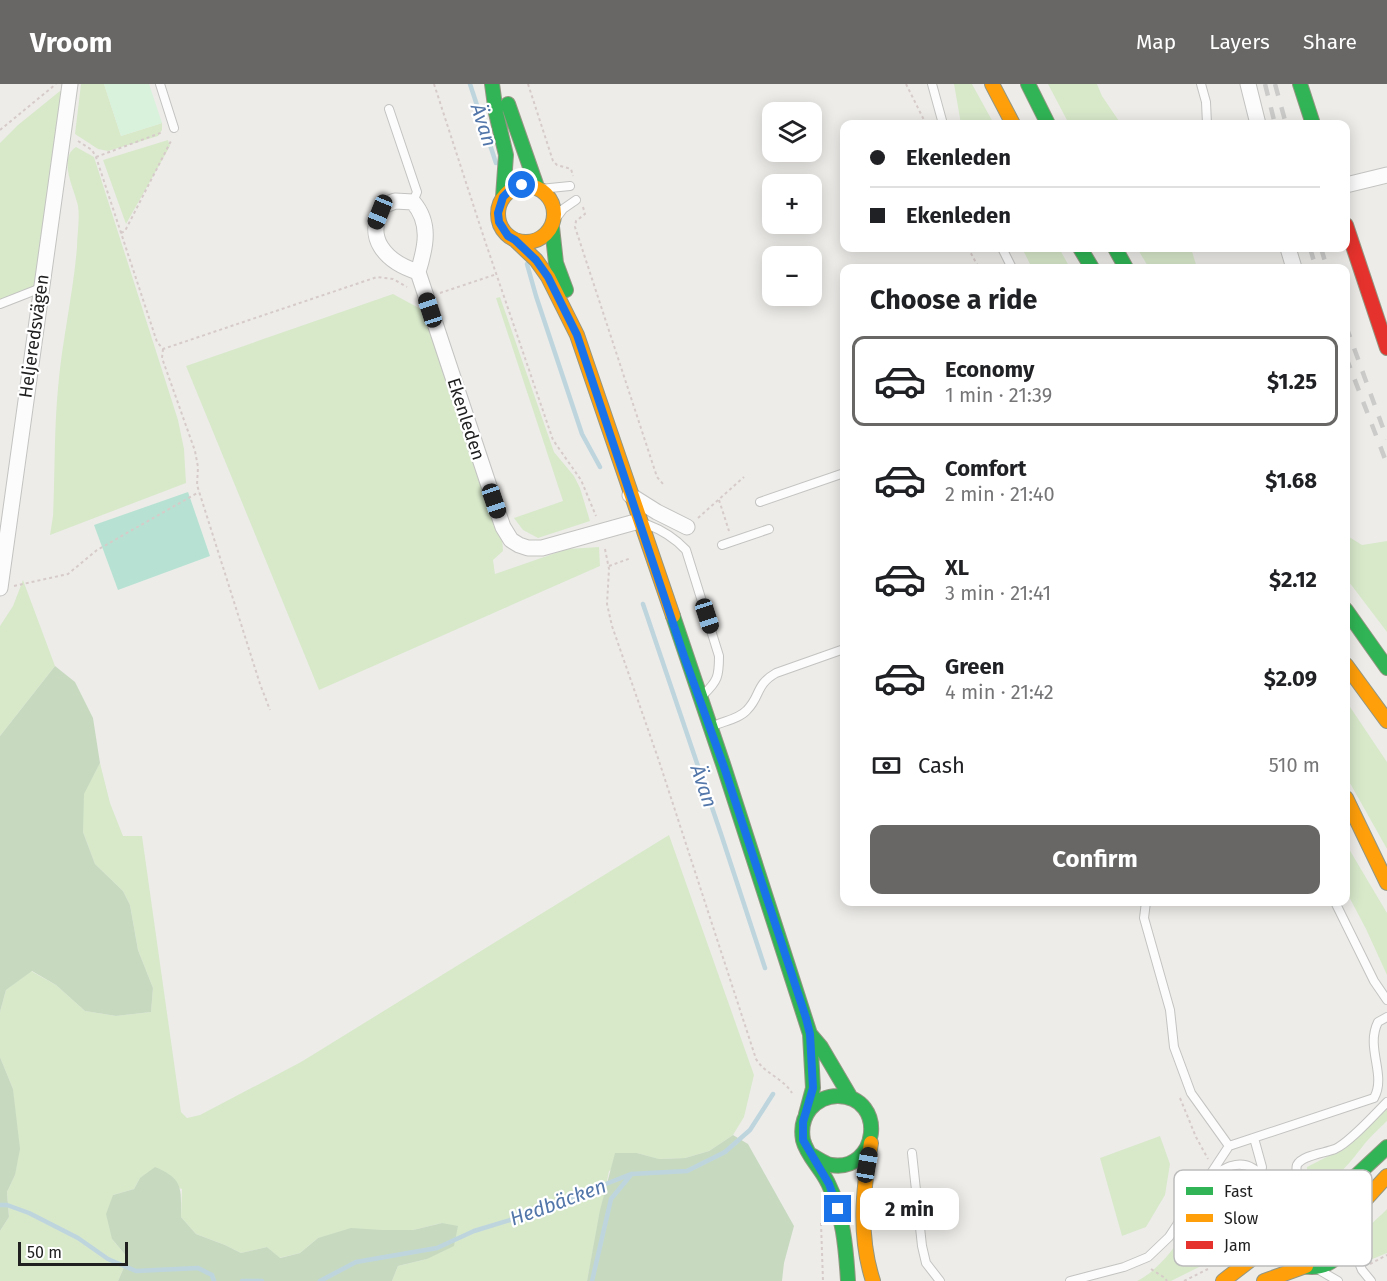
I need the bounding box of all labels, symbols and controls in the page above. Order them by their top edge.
text: Vroom [30,26,112,59]
text: Map [1136,29,1176,55]
text: Layers [1209,29,1270,55]
text: Share [1303,29,1357,55]
water label: Ävan [465,99,502,150]
map controls [762,102,822,306]
button: layers [762,102,822,162]
text: Ekenleden [906,144,1011,171]
route start [508,171,535,198]
button: + [762,174,822,234]
car [365,192,395,232]
text: Ekenleden [906,202,1011,229]
button: − [762,246,822,306]
street label: Heljeredsvägen [14,273,54,399]
text: Choose a ride [870,284,1037,316]
car [416,290,444,330]
icon: car [873,354,927,408]
text: Economy [945,356,1034,383]
text: $1.25 [1267,368,1317,395]
street label: Ekenleden [442,375,490,463]
text: 1 min · 21:39 [945,383,1052,407]
icon: car [873,453,927,507]
text: Comfort [945,455,1026,482]
text: $1.68 [1265,467,1317,494]
car [480,481,508,521]
text: 2 min · 21:40 [945,482,1055,506]
icon: car [873,552,927,606]
text: XL [945,554,969,581]
text: $2.12 [1269,566,1317,593]
text: 3 min · 21:41 [945,581,1051,605]
car [693,596,721,636]
icon: car [873,651,927,705]
text: Green [945,653,1004,680]
text: $2.09 [1264,665,1317,692]
text: 4 min · 21:42 [945,680,1054,704]
icon: cash [870,749,903,782]
text: Cash [918,752,965,779]
text: 510 m [1269,753,1320,777]
water label: Ävan [685,760,723,811]
button: Confirm [870,825,1320,894]
car [855,1146,879,1184]
legend [1174,1170,1372,1266]
water label: Hedbäcken [507,1174,609,1230]
text: Fast [1224,1182,1253,1201]
callout: 2 min [859,1188,958,1230]
route end [824,1195,851,1222]
text: 2 min [885,1197,934,1221]
text: Slow [1224,1209,1259,1228]
text: Jam [1224,1236,1251,1255]
scale bar [18,1239,128,1266]
text: 50 m [27,1243,62,1262]

